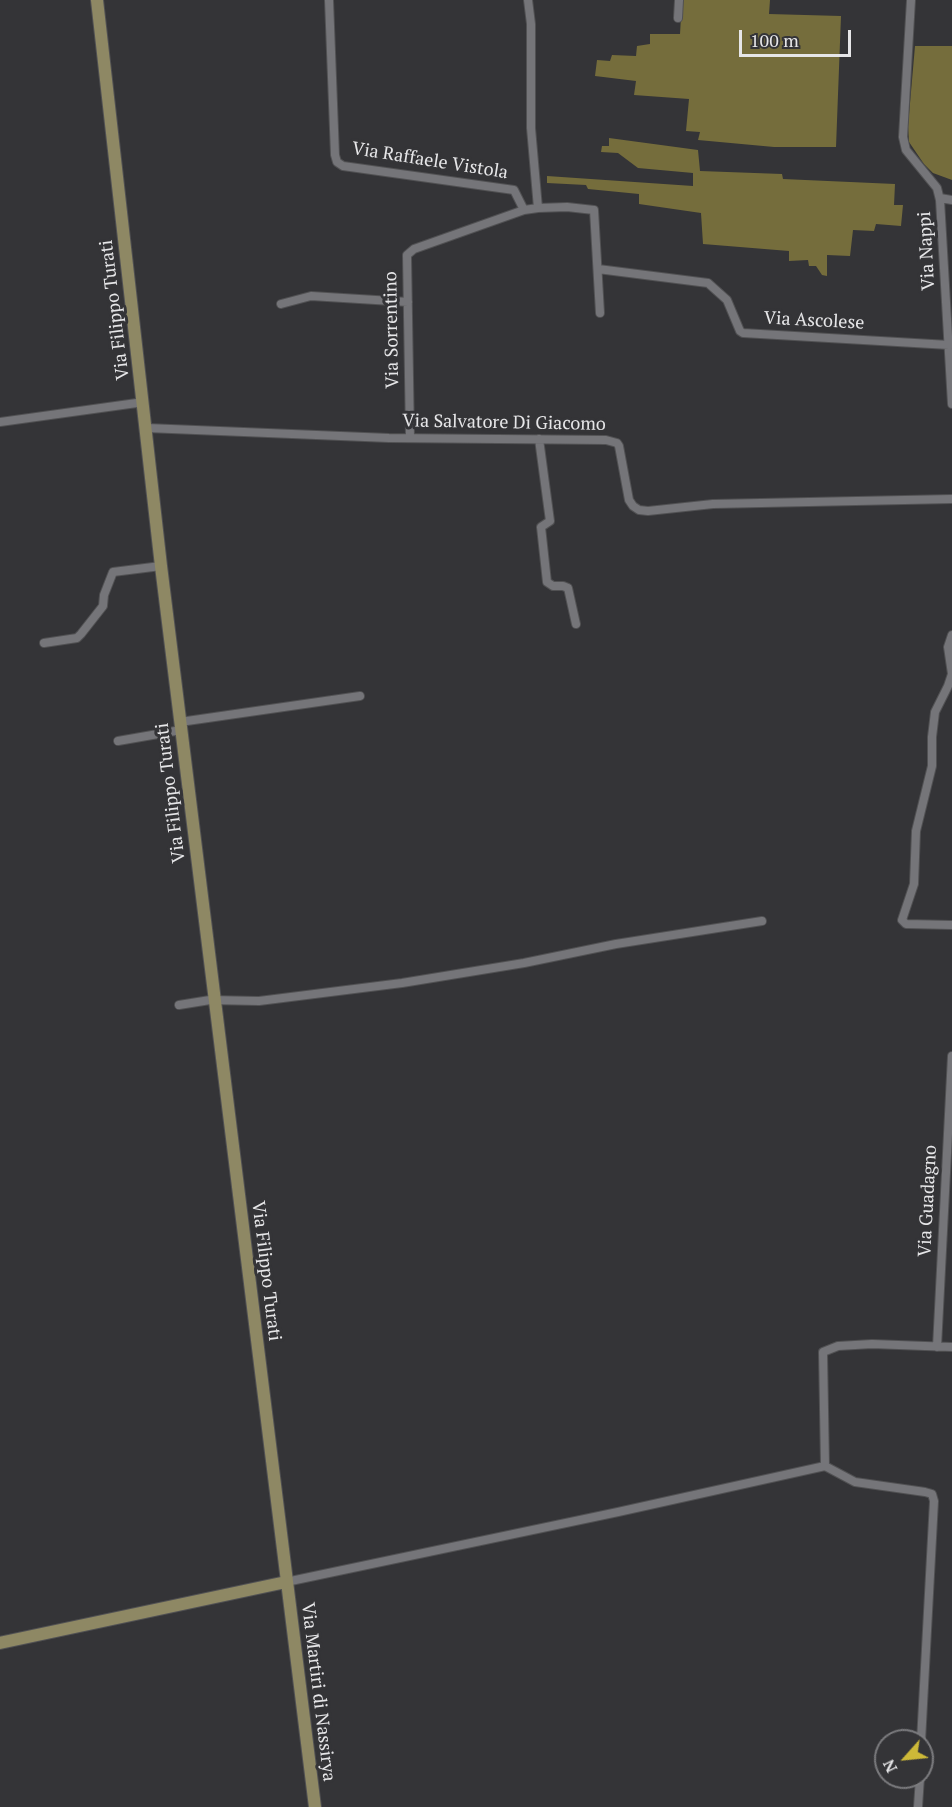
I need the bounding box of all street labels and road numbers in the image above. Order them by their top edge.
street label: Via Raffaele Vistola [350,138,510,184]
street label: Via Nappi [914,211,940,291]
street label: Via Filippo Turati [96,239,134,381]
street label: Via Sorrentino [380,271,404,389]
street label: Via Ascolese [763,308,865,334]
street label: Via Salvatore Di Giacomo [402,410,606,436]
street label: Via Filippo Turati [152,722,190,864]
street label: Via Guadagno [914,1144,942,1258]
street label: Via Filippo Turati [247,1200,285,1342]
street label: Via Martiri di Nassirya [296,1601,340,1783]

